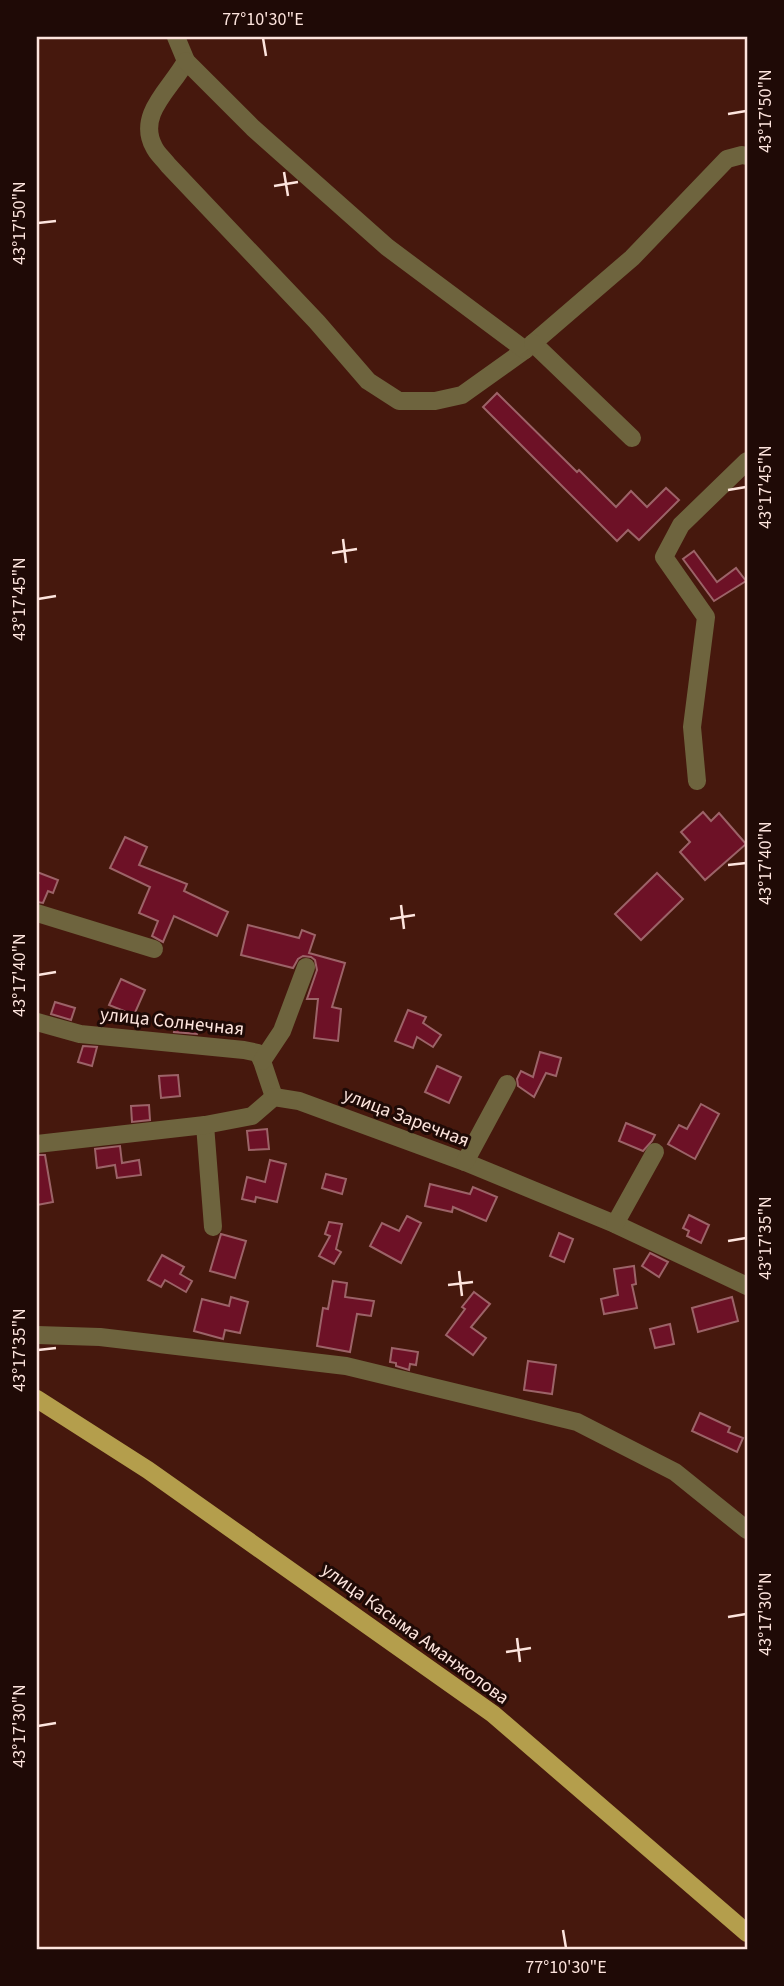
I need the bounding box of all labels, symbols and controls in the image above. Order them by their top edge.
text: 77°10'30"E [222,7,304,32]
text: 43°17'50"N [753,69,778,153]
text: 43°17'50"N [7,181,32,265]
text: 43°17'45"N [753,445,778,529]
text: 43°17'45"N [7,557,32,641]
text: 43°17'40"N [753,821,778,905]
text: 43°17'40"N [7,933,32,1017]
street label: улица Солнечная [99,1001,245,1043]
street label: улица Заречная [339,1081,473,1155]
text: 43°17'35"N [753,1196,778,1280]
text: 43°17'35"N [7,1308,32,1392]
street label: улица Касыма Аманжолова [316,1557,514,1711]
text: 43°17'30"N [753,1572,778,1656]
text: 43°17'30"N [7,1684,32,1768]
text: 77°10'30"E [525,1955,607,1980]

